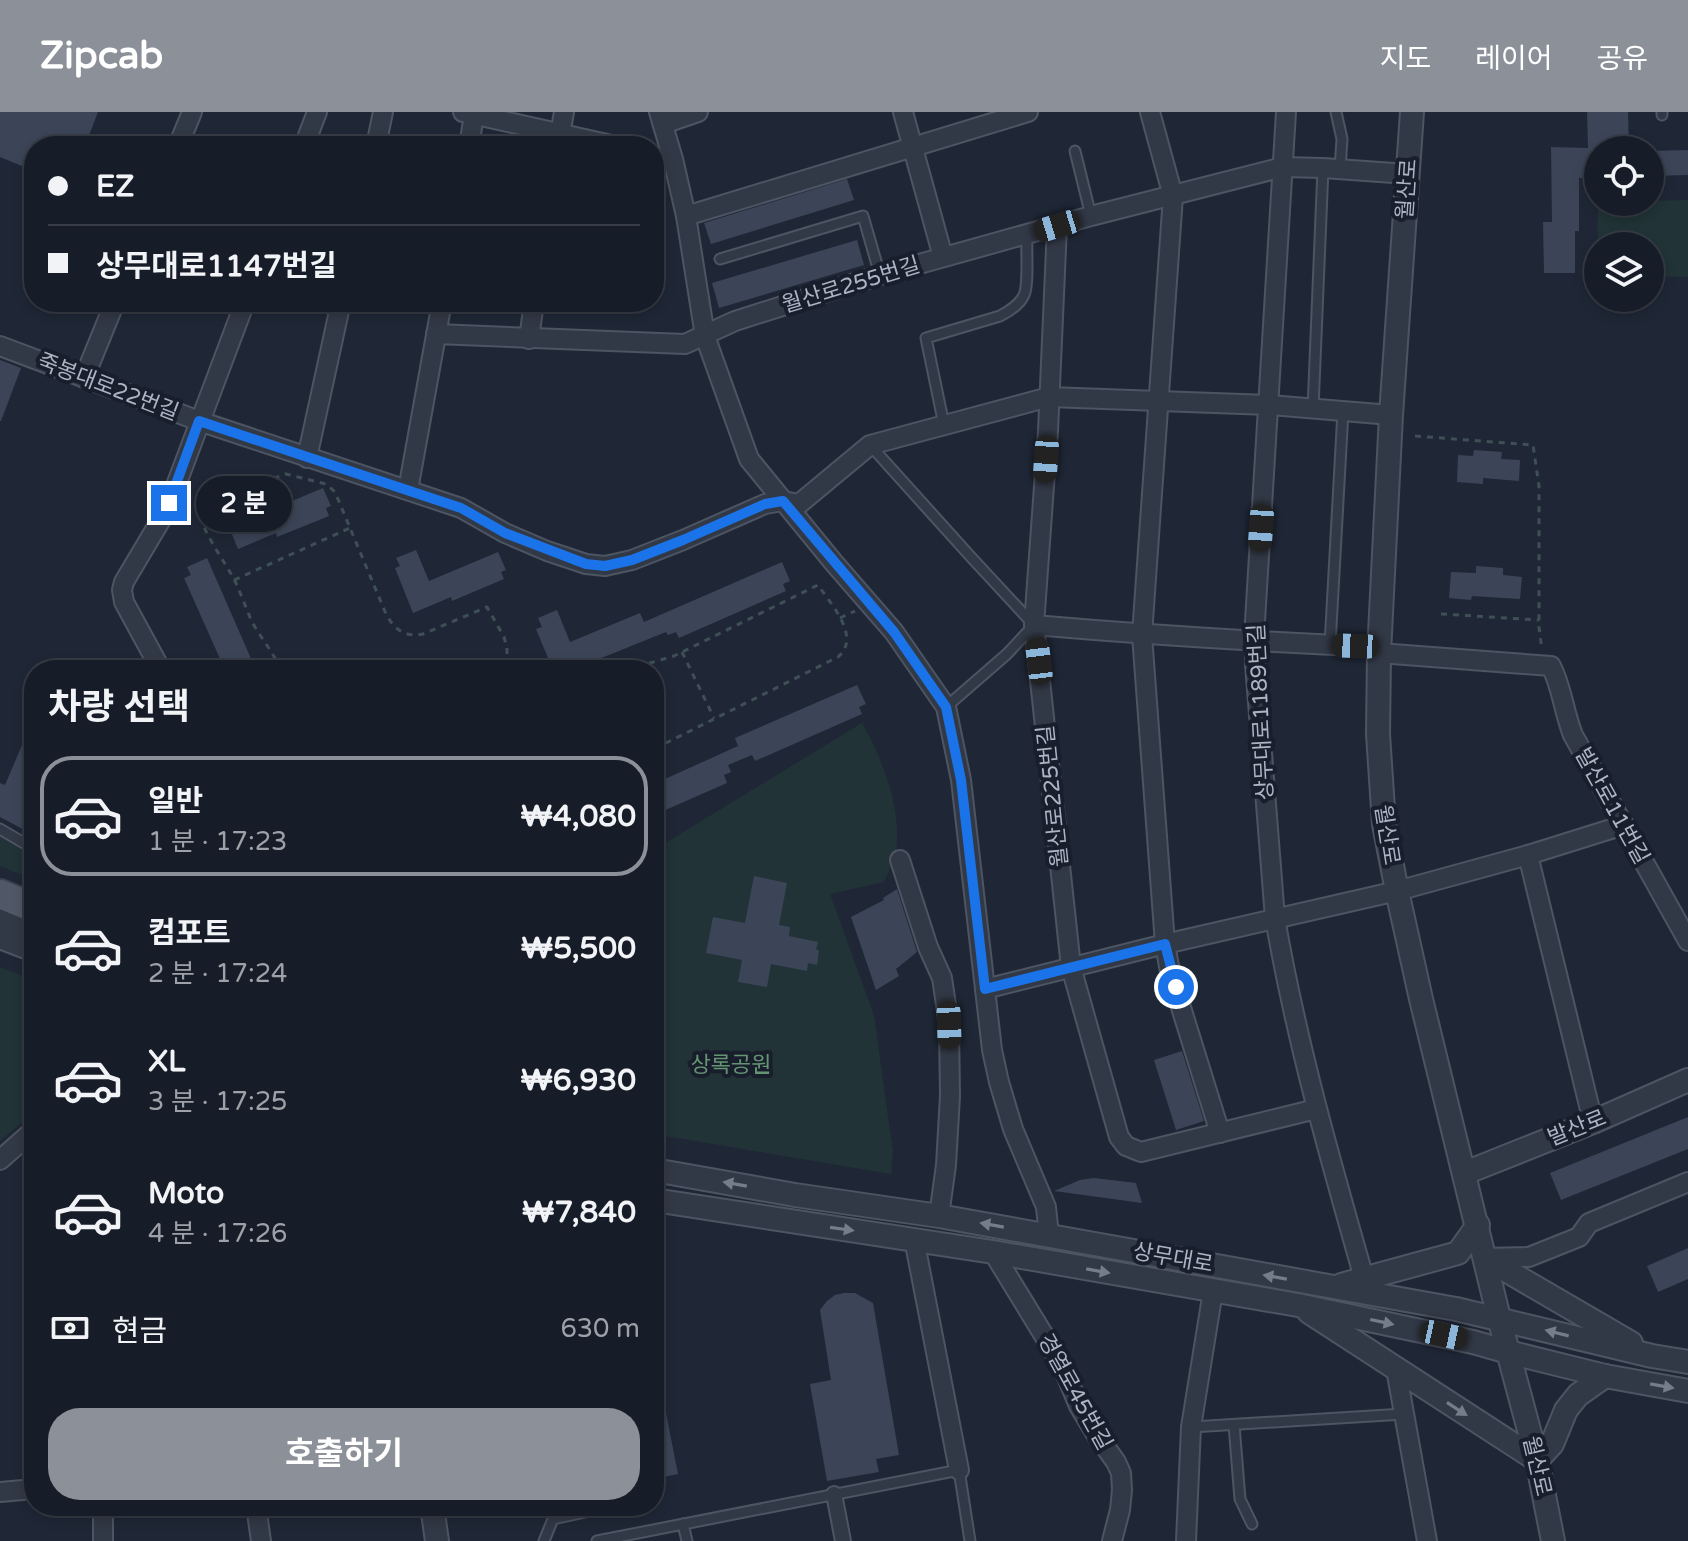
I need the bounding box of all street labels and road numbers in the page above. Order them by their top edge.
street label: 월산로 [1392,158,1422,220]
street label: 월산로255번길 [779,252,923,318]
street label: 죽봉대로22번길 [34,348,182,426]
street label: 상무대로1189번길 [1243,623,1279,801]
street label: 월산로225번길 [1033,724,1073,868]
street label: 발산로11번길 [1569,743,1655,869]
street label: 월산로 [1369,803,1405,867]
street label: 발산로 [1544,1105,1610,1151]
street label: 상무대로 [1131,1238,1215,1278]
street label: 경열로45번길 [1032,1329,1118,1455]
street label: 월산로 [1518,1433,1556,1499]

